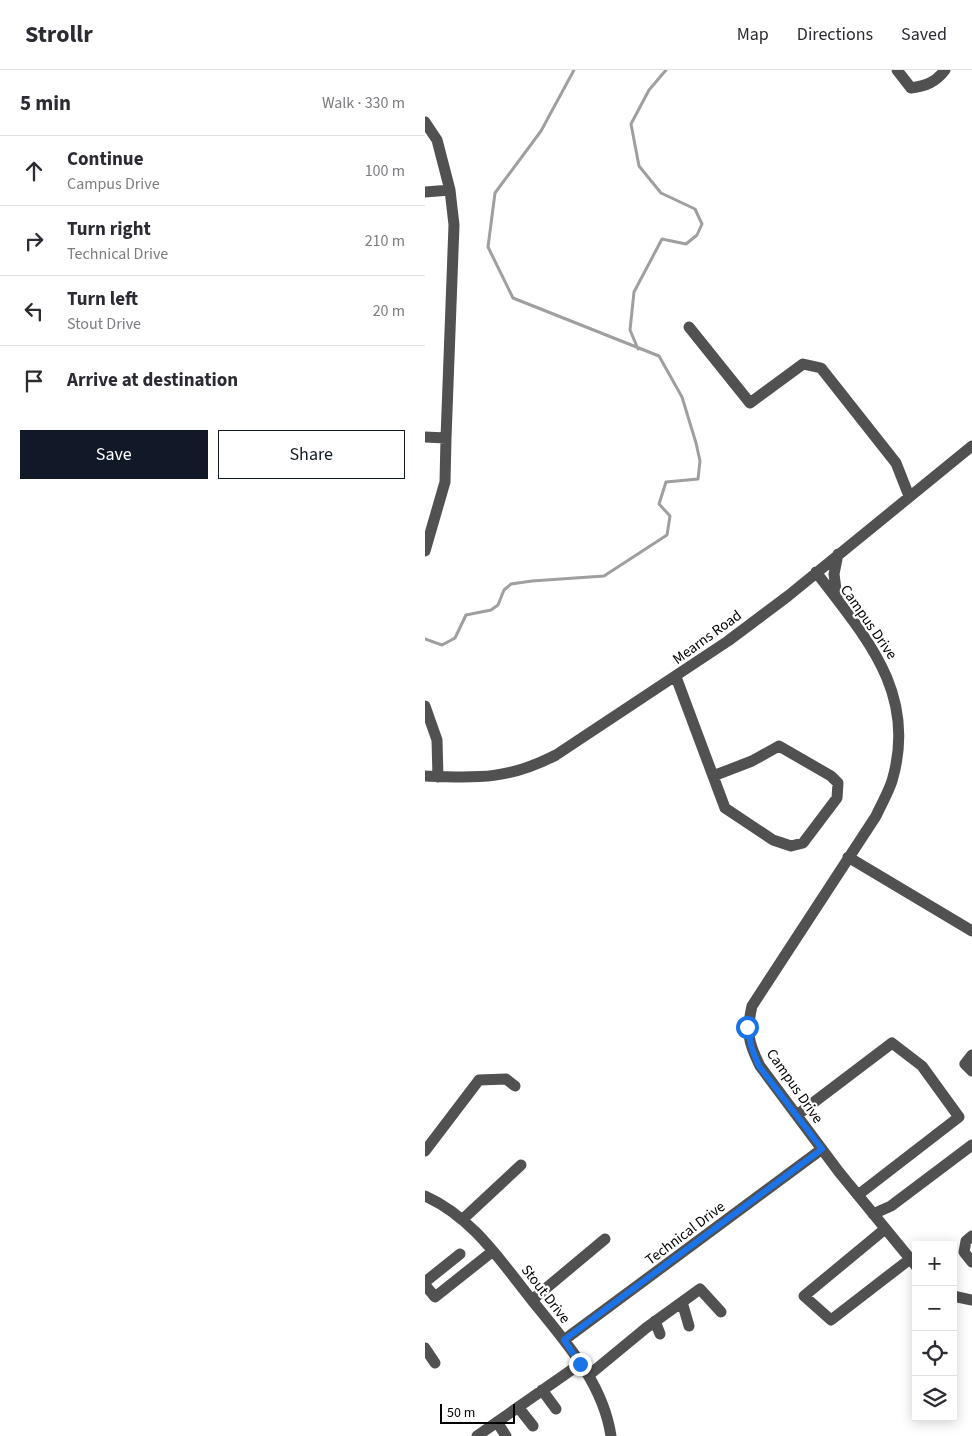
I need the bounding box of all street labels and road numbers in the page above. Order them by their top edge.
street label: Campus Drive [835,581,902,664]
street label: Mearns Road [669,605,746,670]
street label: Campus Drive [761,1045,828,1128]
street label: Technical Drive [641,1196,730,1270]
street label: Stout Drive [516,1261,575,1328]

